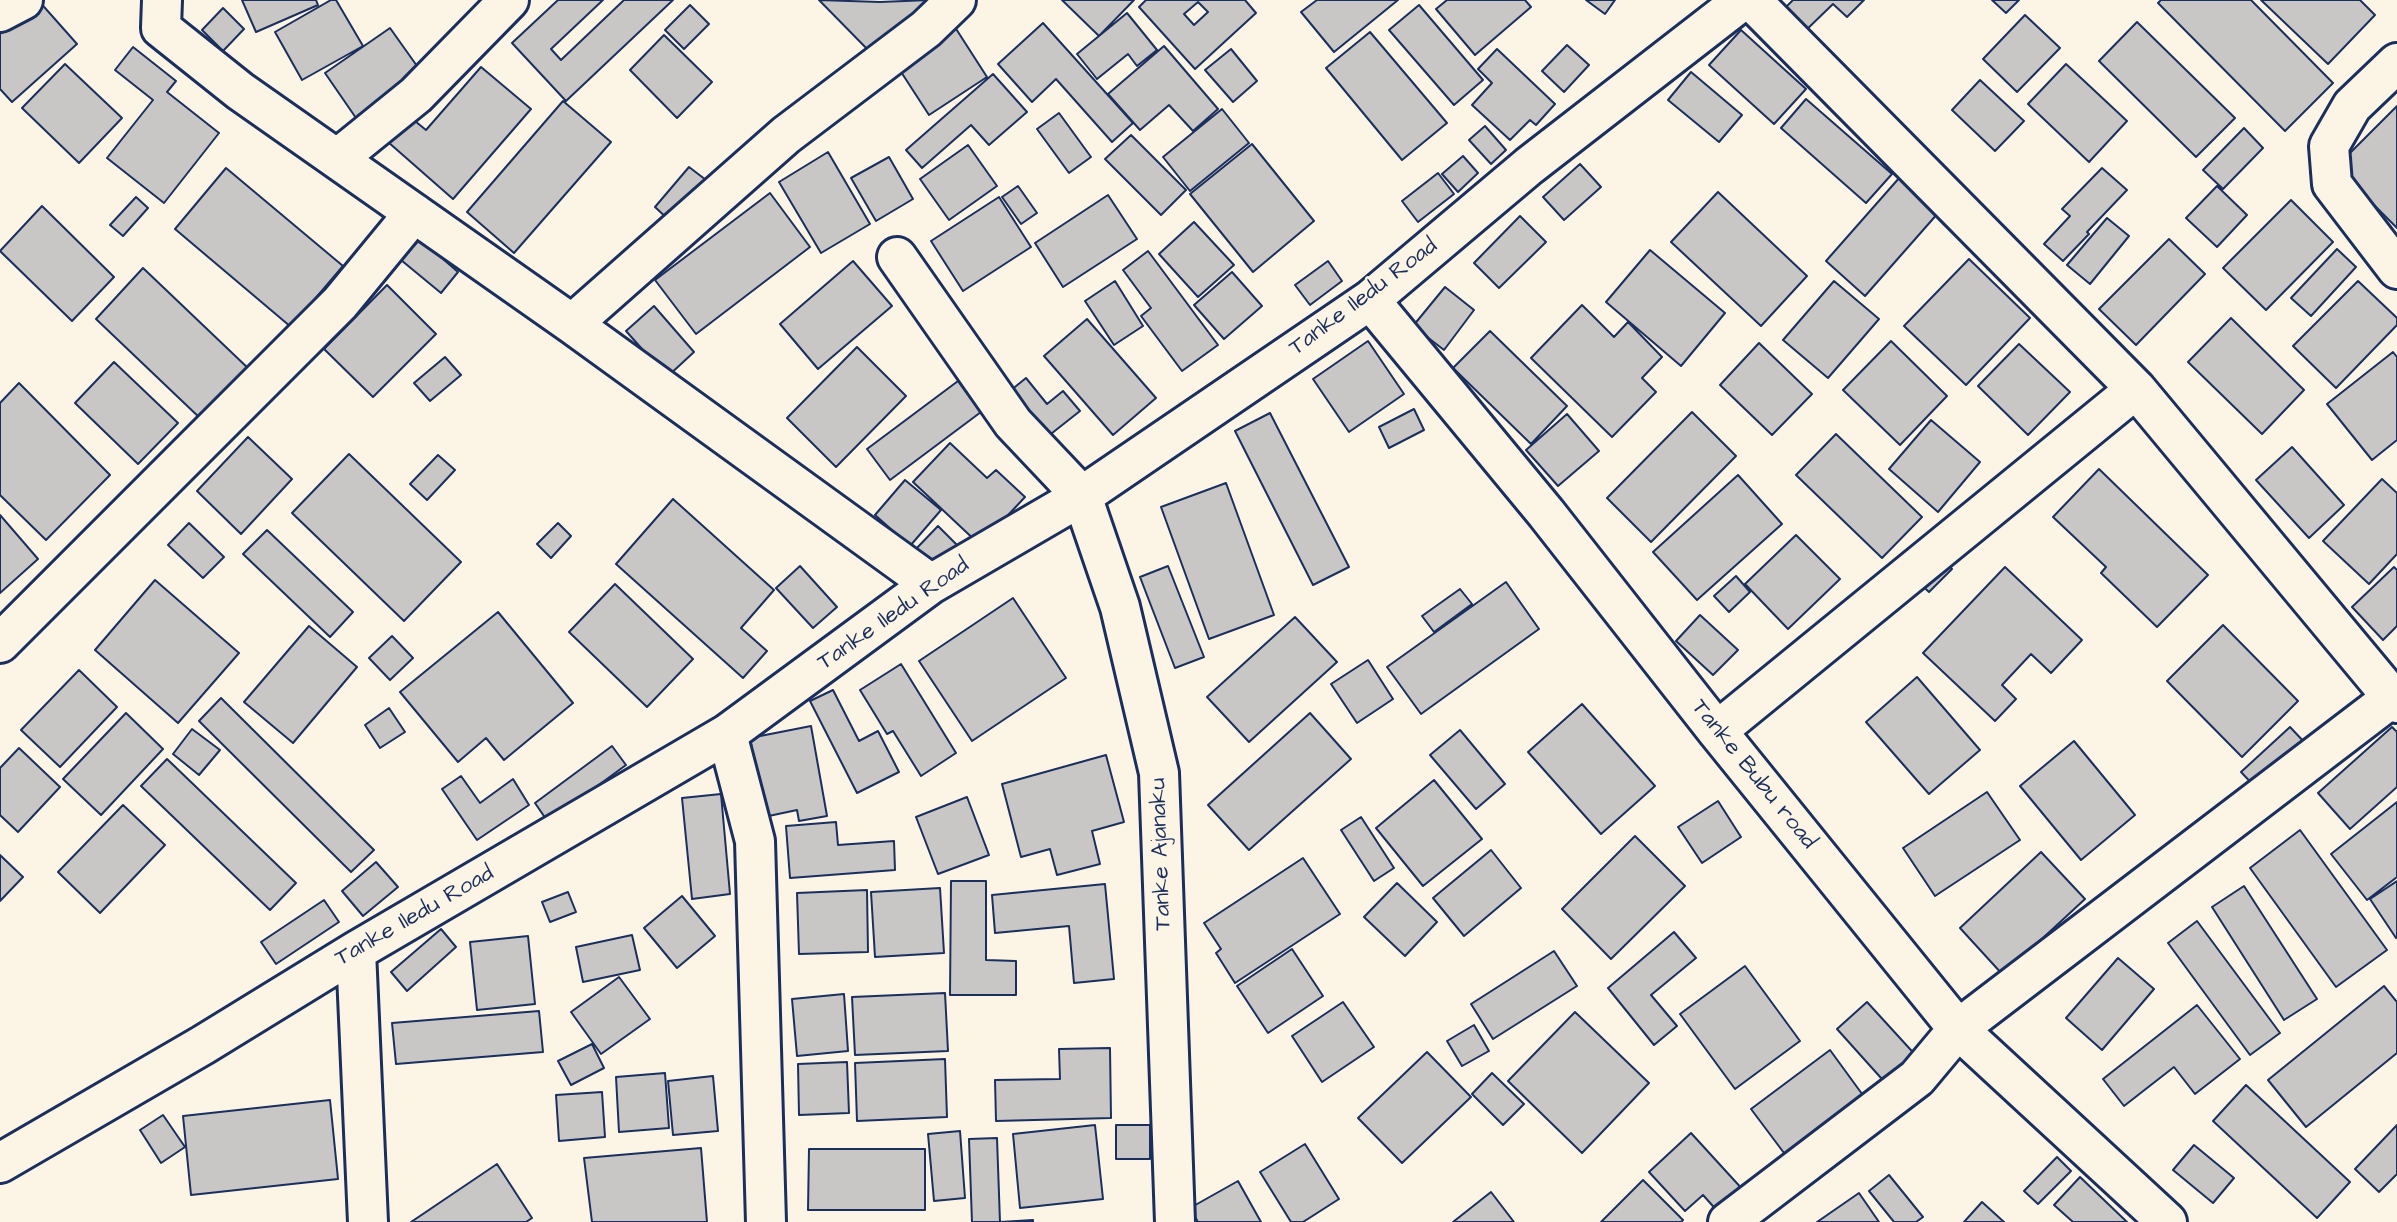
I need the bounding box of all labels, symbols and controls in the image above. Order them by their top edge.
street label: Tanke Iledu Road [1284,233,1444,363]
street label: Tanke Iledu Road [813,553,975,677]
street label: Tanke Bubu road [1684,695,1822,855]
street label: Tanke Ajanaku [1146,777,1178,931]
street label: Tanke Iledu Road [331,860,499,974]

